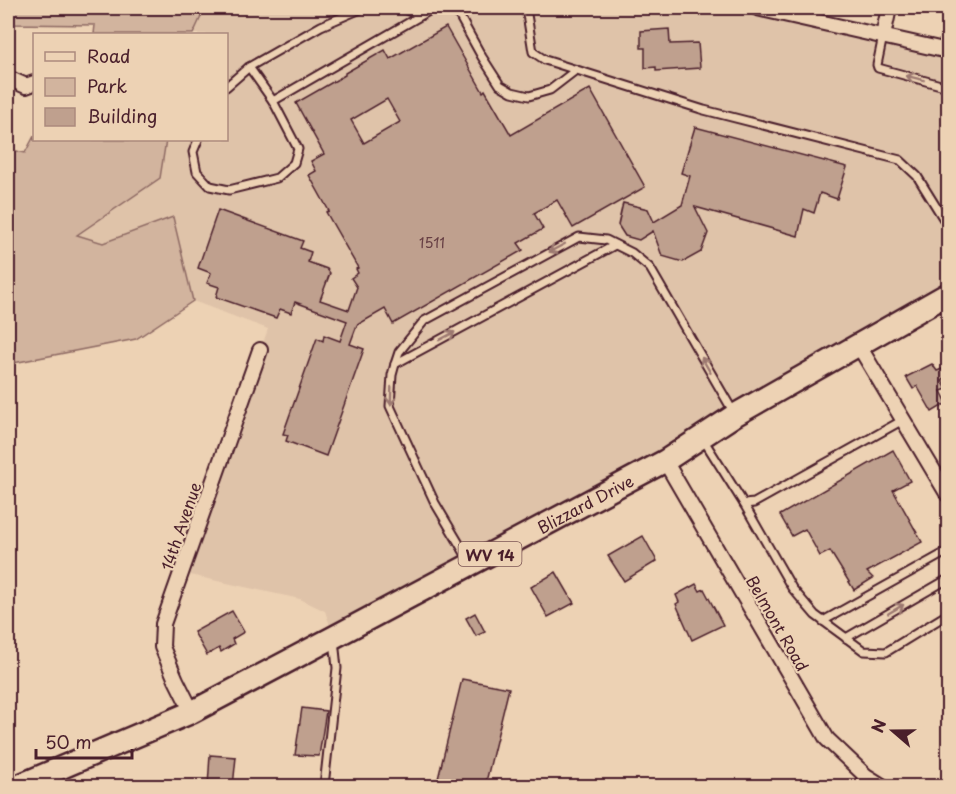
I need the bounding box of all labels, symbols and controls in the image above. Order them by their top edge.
legend [33,33,228,141]
text: Road [87,42,131,69]
text: Park [87,72,127,99]
one-way arrow [906,72,925,84]
text: Building [87,102,157,129]
house number: 1511 [419,232,445,253]
one-way arrow [549,243,567,254]
one-way arrow [438,330,455,342]
one-way arrow [700,357,712,374]
one-way arrow [385,386,397,406]
street label: Blizzard Drive [533,468,638,539]
street label: 14th Avenue [154,478,206,573]
road number: WV 14 [458,542,522,566]
street label: Belmont Road [741,571,815,675]
one-way arrow [887,602,904,614]
north arrow [863,701,923,761]
text: N [865,715,891,736]
scale bar [36,722,132,760]
text: 50 m [45,728,92,755]

